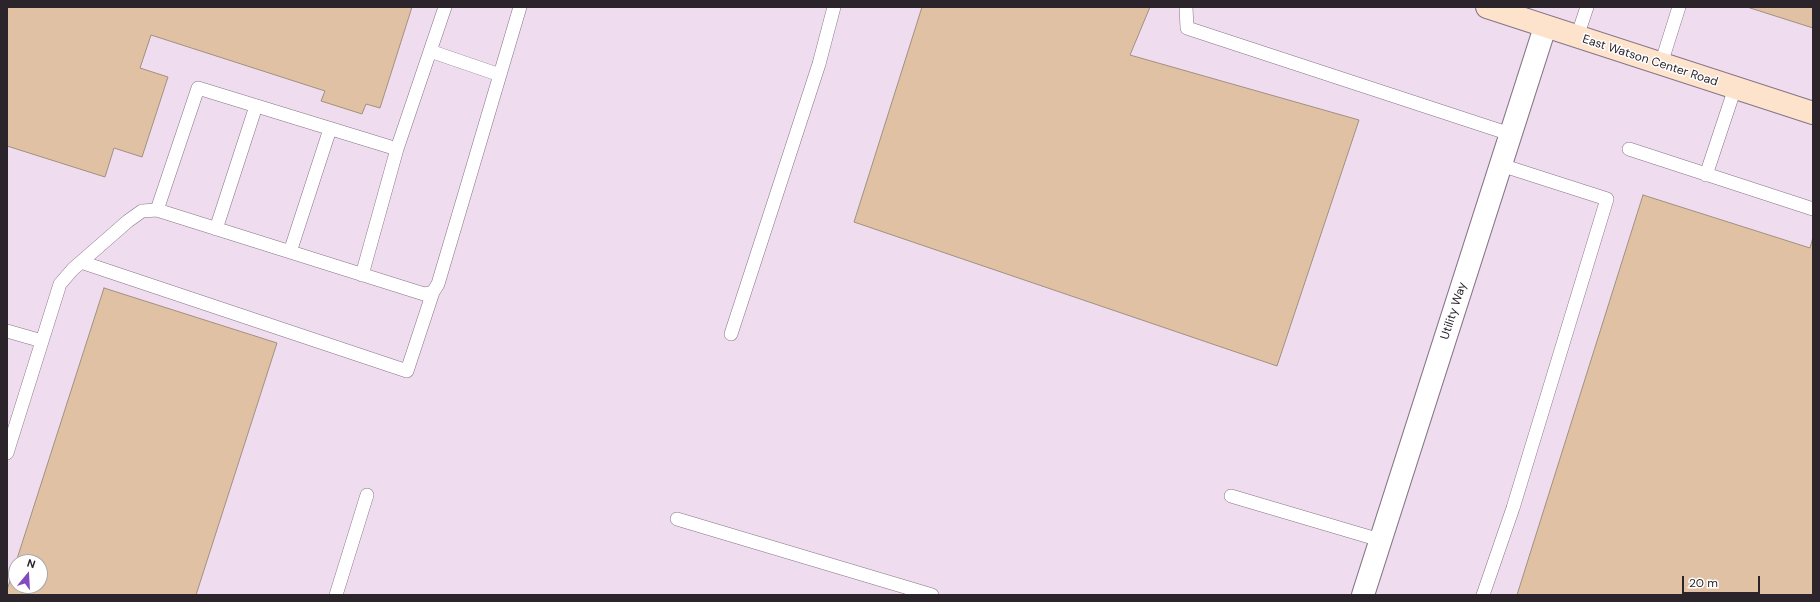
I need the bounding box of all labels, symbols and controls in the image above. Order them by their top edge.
street label: East Watson Center Road [1580,32,1720,90]
street label: Utility Way [1438,280,1470,342]
north arrow [8,554,48,594]
text: N [25,556,37,571]
scale bar [1684,568,1762,594]
text: 20 m [1689,575,1718,591]

